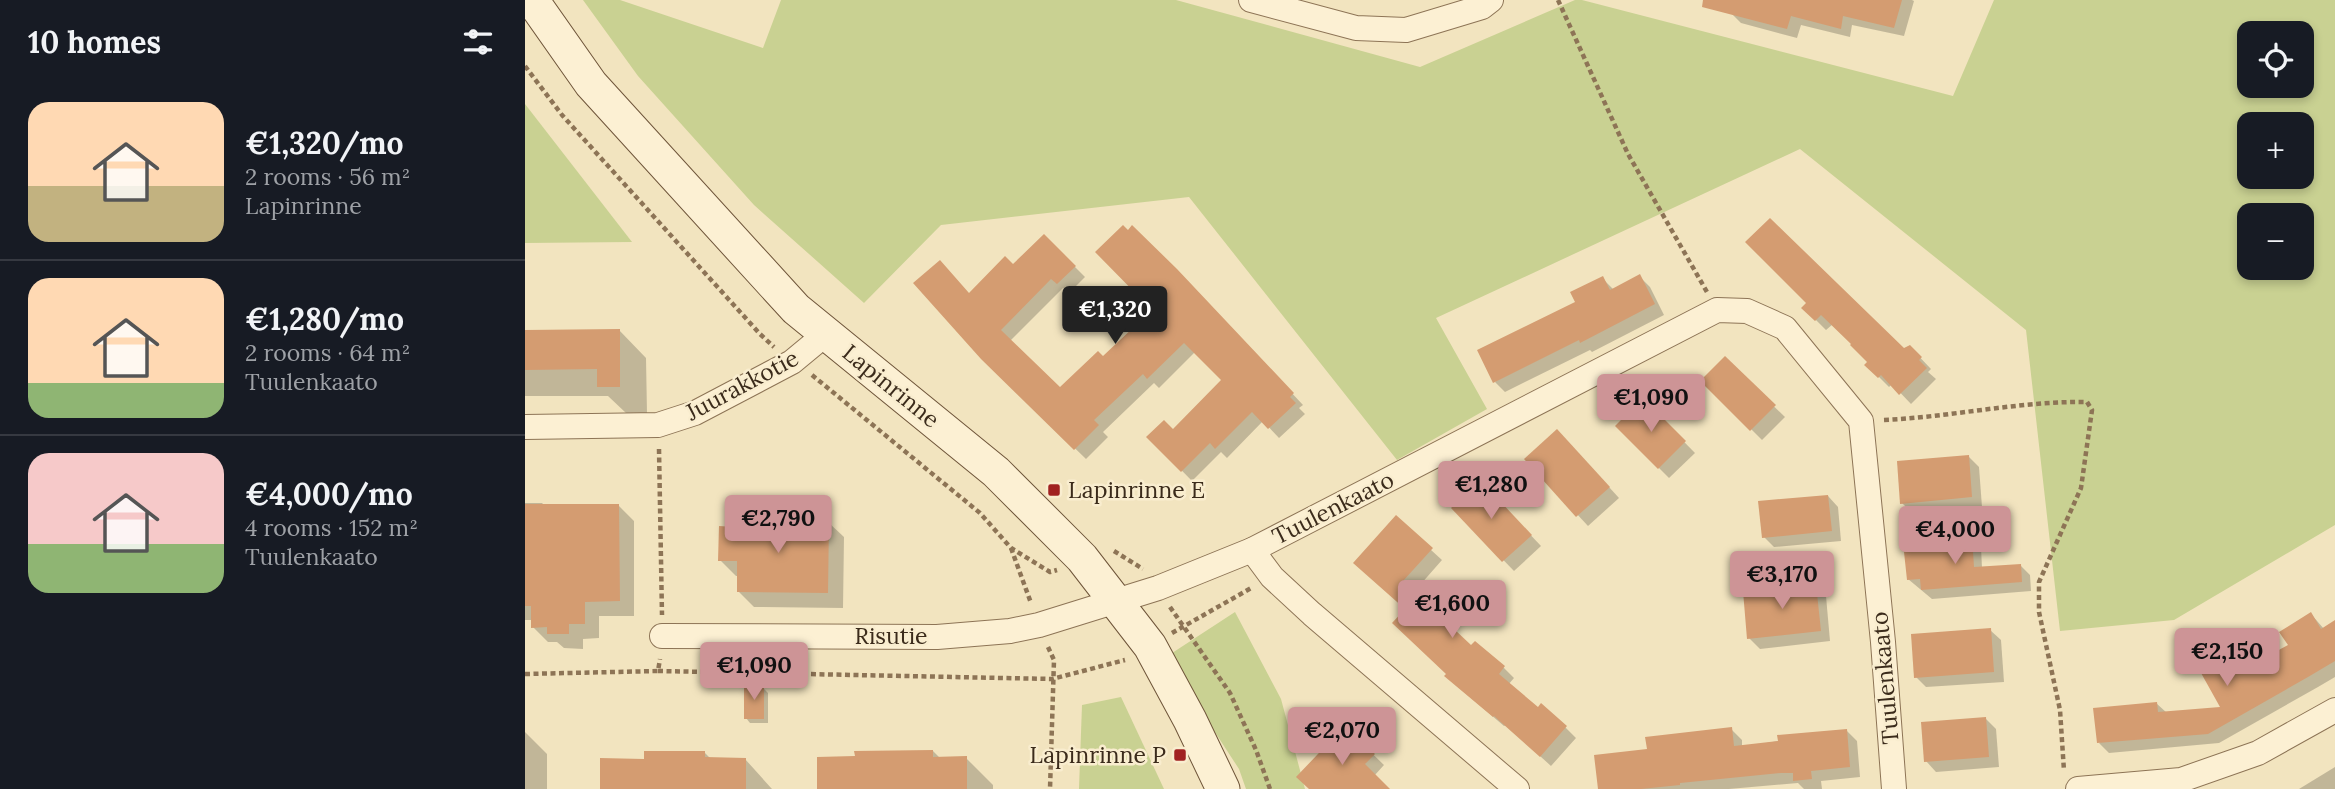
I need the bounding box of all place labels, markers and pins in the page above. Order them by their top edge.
pin: €1,320 [1058,286,1172,346]
pin: €1,090 [1594,374,1708,434]
pin: €1,280 [1434,462,1548,521]
place label: Lapinrinne E [1068,475,1205,504]
marker: Lapinrinne E [1046,482,1062,498]
pin: €2,790 [721,496,835,555]
pin: €4,000 [1898,506,2012,566]
pin: €3,170 [1725,552,1839,611]
pin: €1,600 [1395,580,1509,640]
pin: €2,150 [2170,628,2284,688]
pin: €1,090 [697,642,811,702]
pin: €2,070 [1285,708,1399,767]
place label: Lapinrinne P [1029,740,1166,769]
marker: Lapinrinne P [1172,747,1188,763]

